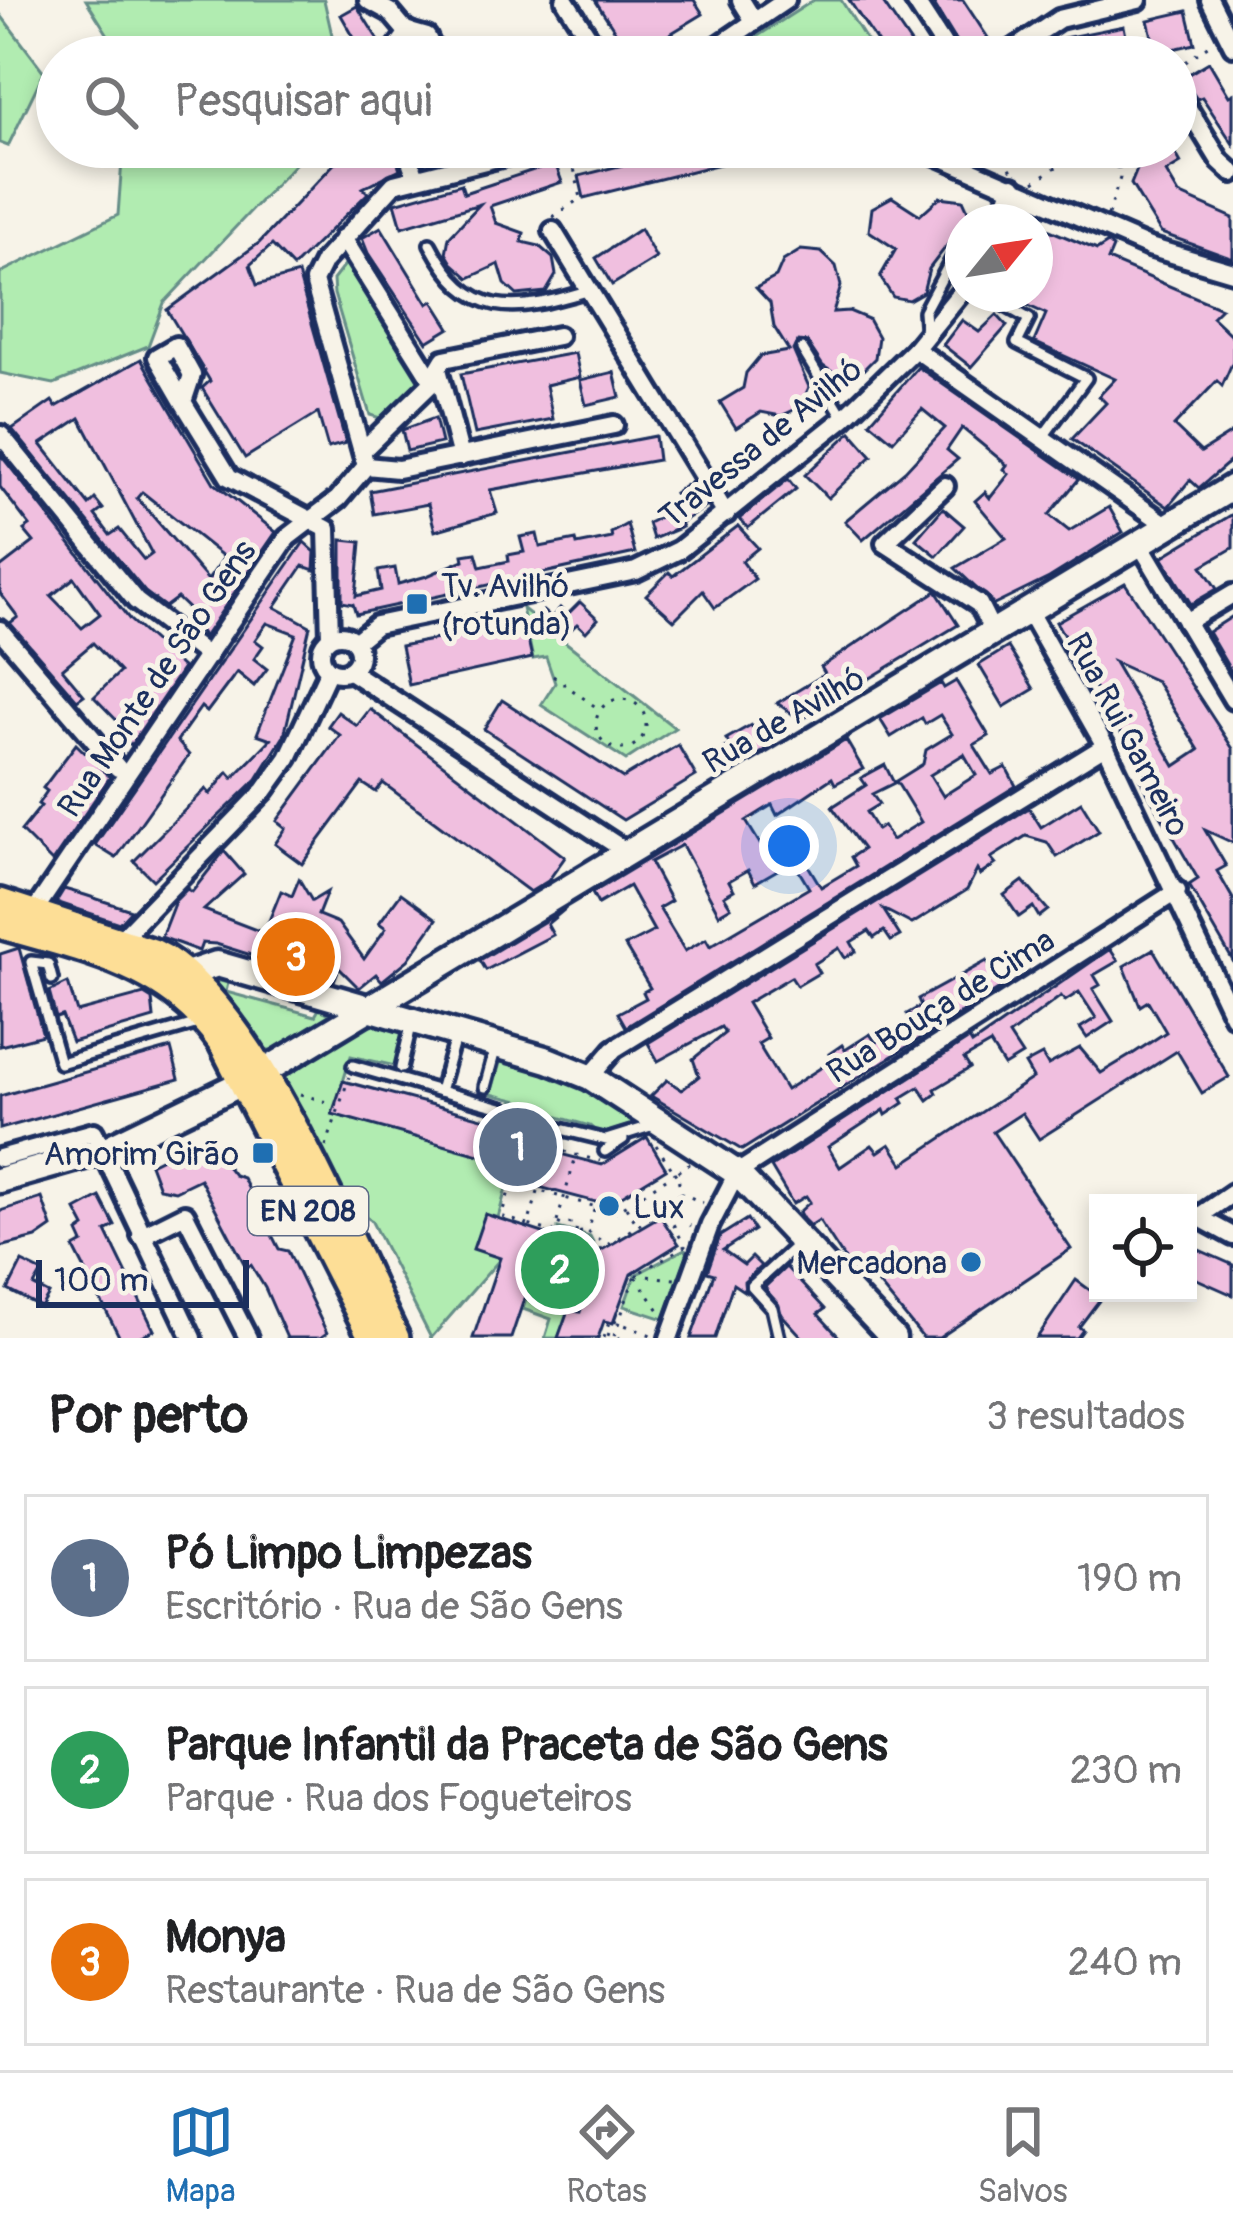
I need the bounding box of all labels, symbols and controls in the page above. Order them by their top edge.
search box [36,36,1197,168]
icon: search [78,69,144,135]
text: Pesquisar aqui [174,74,432,130]
north arrow [945,204,1053,312]
street label: Travessa de Avilhó [651,349,871,537]
street label: Rua Monte de São Gens [49,532,265,825]
place label: Tv. Avilhó (rotunda) [441,566,572,645]
marker: Tv. Avilhó (rotunda) [404,591,430,617]
street label: Rua Rui Gameiro [1057,626,1198,843]
street label: Rua de Avilhó [696,658,872,783]
your location [759,816,819,876]
pin: 3 [257,912,335,1002]
street label: Rua Bouça de Cima [819,920,1062,1093]
pin: 1 [479,1102,557,1192]
place label: Amorim Girão [44,1134,239,1175]
marker: Amorim Girão [250,1140,276,1166]
road number: EN 208 [248,1187,368,1235]
place label: Lux [633,1187,685,1228]
marker: Lux [596,1193,622,1219]
map controls [1089,1194,1197,1302]
button: locate [1089,1194,1197,1302]
pin: 2 [521,1225,599,1315]
place label: Mercadona [796,1243,947,1284]
marker: Mercadona [958,1249,984,1275]
scale bar [36,1254,249,1307]
text: 100 m [54,1260,148,1301]
text: Por perto [48,1384,248,1448]
text: 3 resultados [986,1392,1185,1441]
text: Pó Limpo Limpezas [165,1526,532,1582]
text: 1 [82,1554,98,1603]
text: 190 m [1077,1554,1182,1603]
text: Escritório · Rua de São Gens [165,1582,623,1631]
text: Parque Infantil da Praceta de São Gens [165,1718,888,1774]
text: 2 [79,1746,101,1795]
text: 230 m [1070,1746,1182,1795]
text: Parque · Rua dos Fogueteiros [165,1774,632,1823]
text: Monya [165,1910,286,1966]
text: 3 [79,1938,101,1987]
text: 240 m [1068,1938,1182,1987]
text: Restaurante · Rua de São Gens [165,1966,665,2015]
tab: Mapa [165,2099,236,2212]
tab: Rotas [567,2099,647,2212]
tab: Salvos [978,2099,1067,2212]

